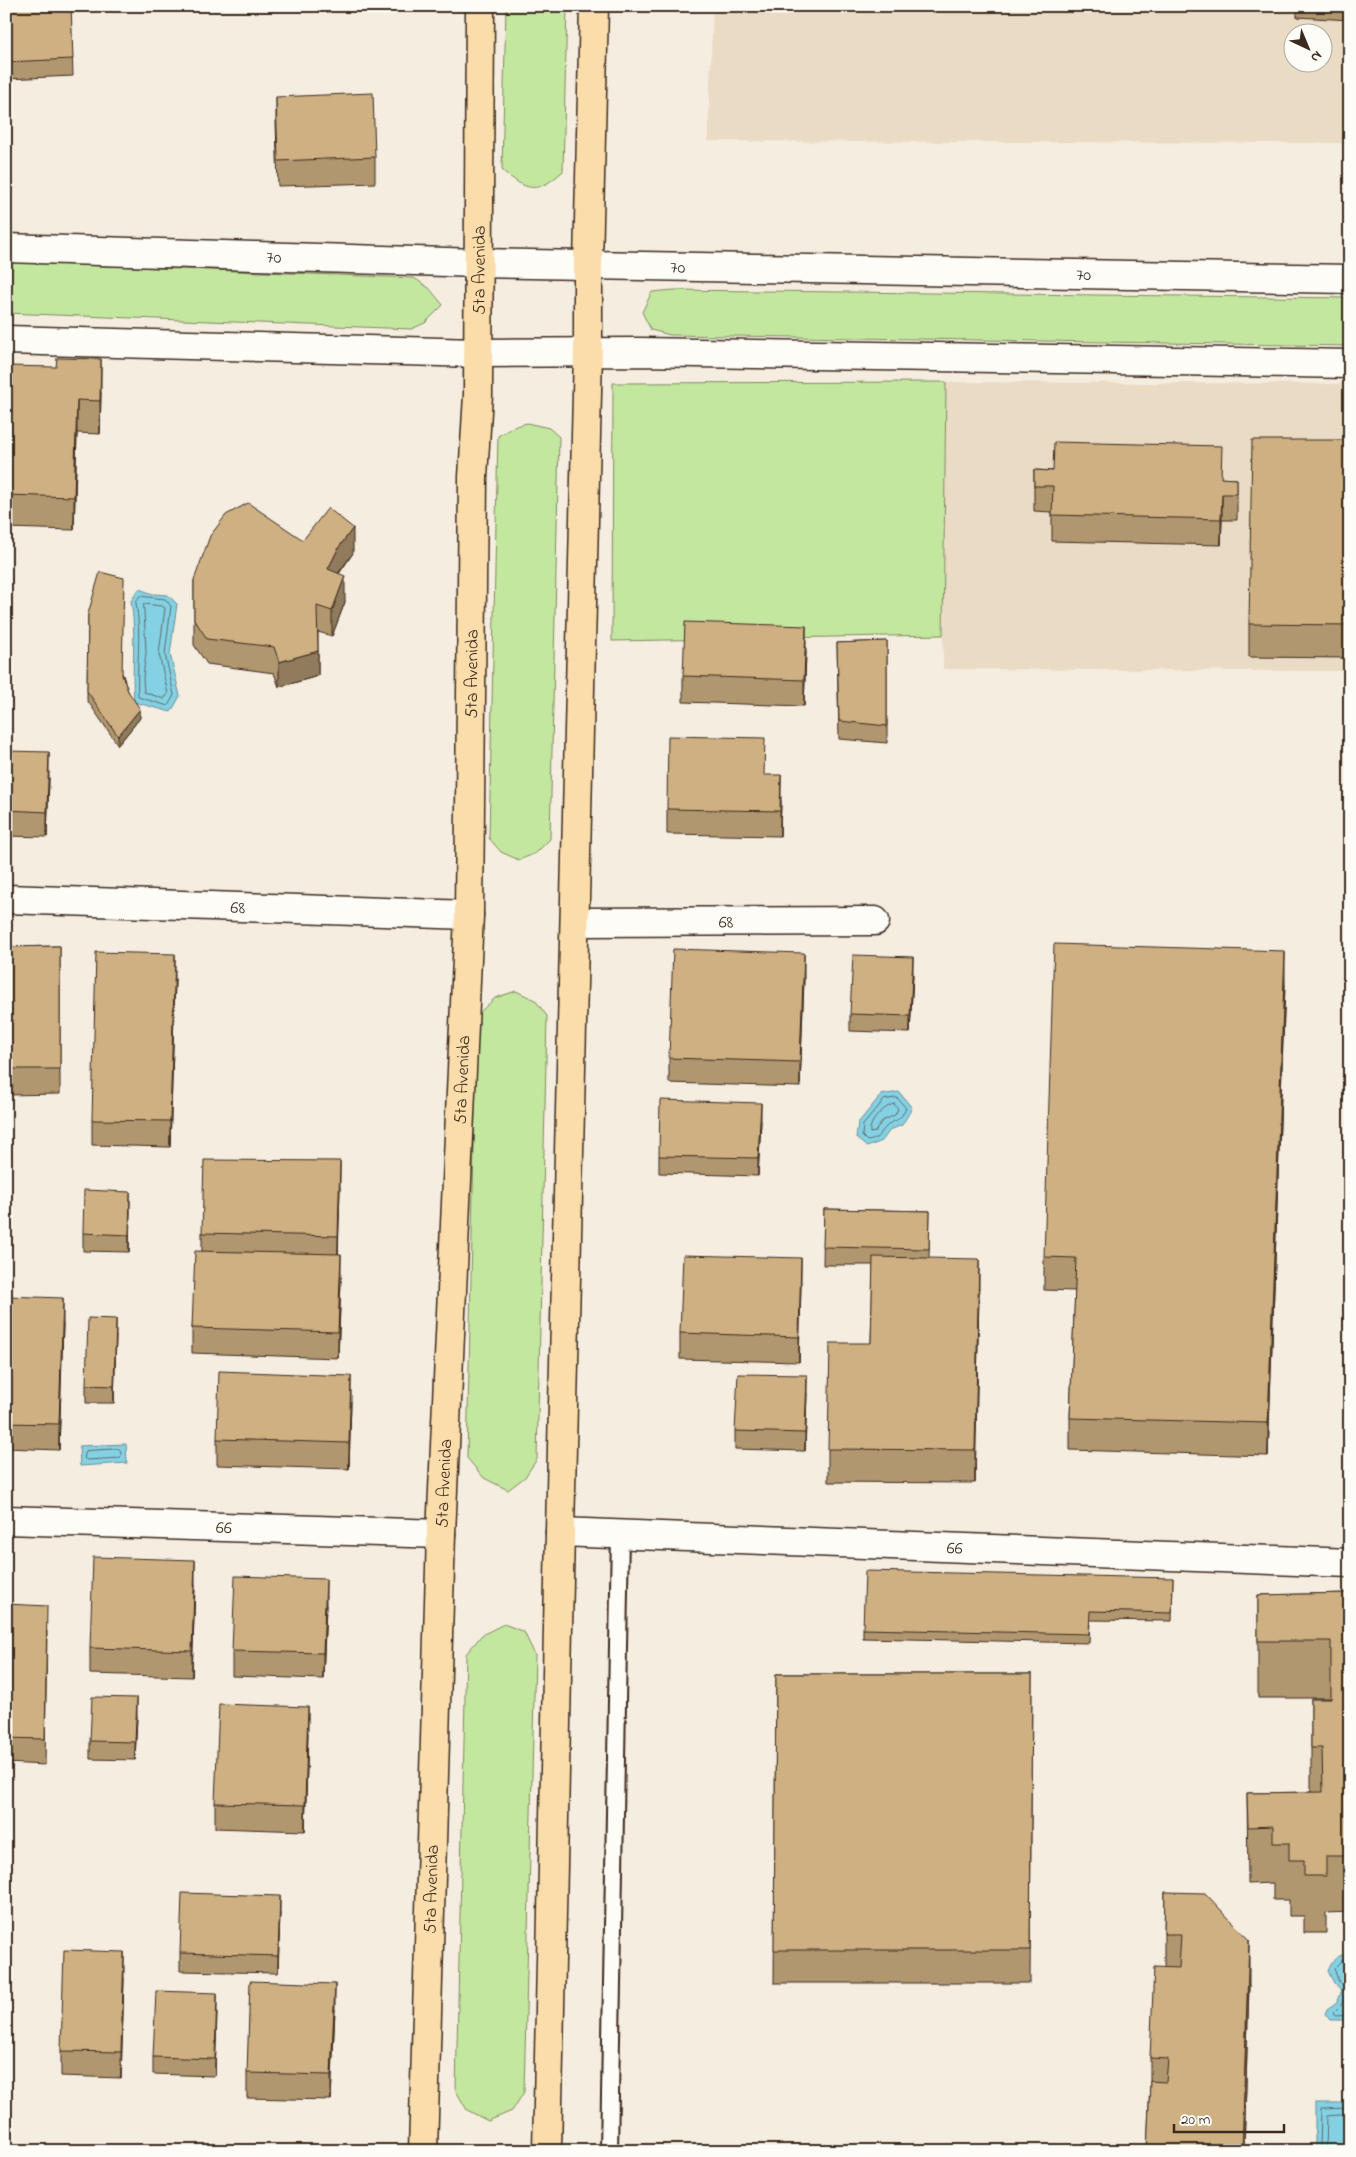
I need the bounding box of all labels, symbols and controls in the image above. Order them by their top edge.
north arrow [1284,22,1334,72]
text: N [1305,45,1327,67]
street label: 5ta Avenida [467,225,494,315]
street label: 70 [266,245,282,272]
street label: 70 [670,256,686,282]
street label: 70 [1076,263,1092,289]
street label: 5ta Avenida [460,629,487,719]
street label: 68 [230,896,246,922]
street label: 68 [719,910,734,937]
street label: 5ta Avenida [449,1035,479,1125]
street label: 5ta Avenida [430,1438,460,1529]
street label: 66 [215,1516,232,1542]
street label: 66 [946,1536,963,1563]
street label: 5ta Avenida [418,1844,447,1934]
scale bar [1174,2102,1284,2134]
text: 20 m [1181,2109,1211,2131]

